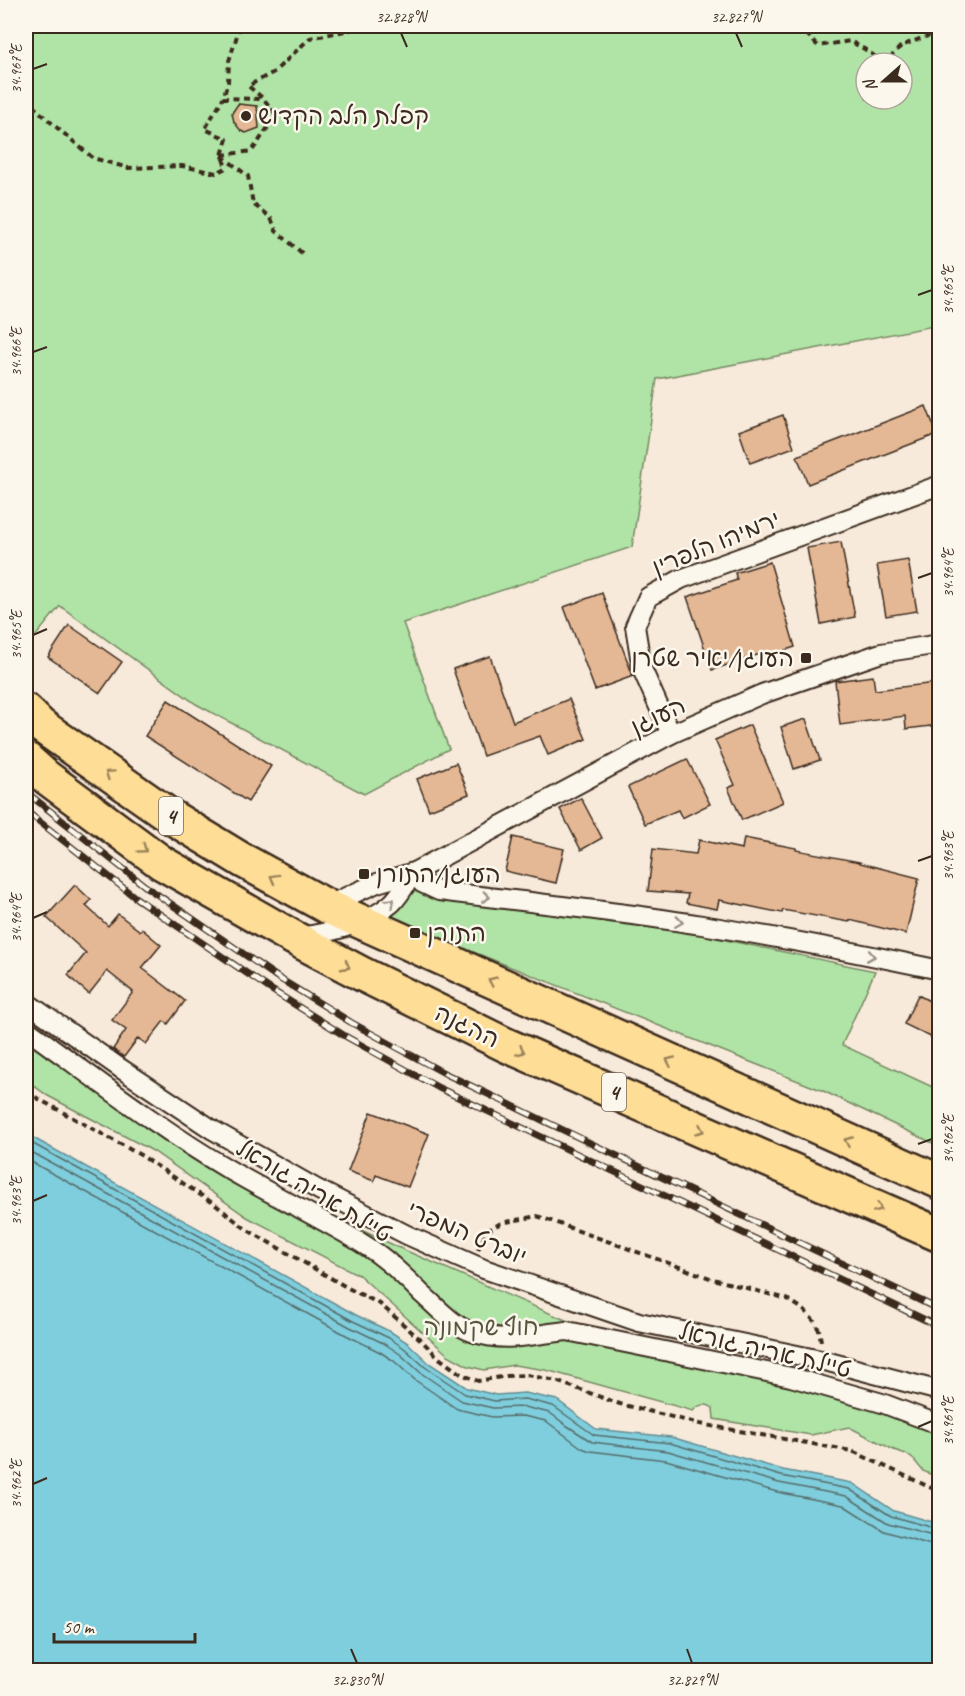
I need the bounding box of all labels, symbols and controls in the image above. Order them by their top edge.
text: 32.828°N [376,8,429,27]
text: 32.827°N [711,8,764,27]
text: 34.967°E [7,42,26,93]
north arrow [854,51,914,111]
text: N [859,75,882,94]
place label: קפלת הלב הקדוש [258,101,429,131]
marker: קפלת הלב הקדוש [239,109,253,123]
text: 34.965°E [939,263,958,314]
text: 34.966°E [7,325,26,376]
street label: ירמיהו הלפרין [648,504,784,582]
text: 34.964°E [939,546,958,597]
text: 34.965°E [7,608,26,659]
place label: העוגן/יאיר שטרן [631,643,794,673]
marker: העוגן/יאיר שטרן [799,651,813,665]
street label: העוגן [625,690,691,742]
one-way arrow [105,770,116,781]
road number: 4 [159,797,183,835]
text: 34.963°E [939,829,958,880]
one-way arrow [137,842,148,853]
place label: העוגן/התורן [376,859,501,889]
marker: העוגן/התורן [357,867,371,881]
one-way arrow [270,874,280,885]
one-way arrow [481,890,490,903]
text: 34.964°E [7,891,26,942]
one-way arrow [385,898,395,909]
one-way arrow [675,915,684,927]
place label: התורן [427,918,486,948]
marker: התורן [408,926,422,940]
one-way arrow [867,949,876,961]
one-way arrow [340,958,351,970]
one-way arrow [487,977,498,989]
street label: ההגנה [430,997,504,1055]
one-way arrow [515,1044,526,1056]
one-way arrow [665,1057,676,1069]
road number: 4 [602,1073,626,1111]
text: 34.962°E [939,1112,958,1163]
one-way arrow [693,1122,704,1134]
street label: טיילת אריה גוראל [231,1133,397,1249]
one-way arrow [843,1137,854,1149]
text: 34.963°E [7,1174,26,1225]
street label: יוברט המפרי [403,1194,531,1272]
one-way arrow [872,1201,883,1213]
park label: חוף שקמונה [423,1312,539,1342]
street label: טיילת אריה גוראל [676,1316,854,1384]
text: 34.961°E [939,1394,958,1445]
text: 34.962°E [7,1457,26,1508]
scale bar [54,1606,195,1644]
text: 50 m [63,1616,96,1638]
text: 32.830°N [332,1671,385,1690]
text: 32.829°N [667,1671,720,1690]

